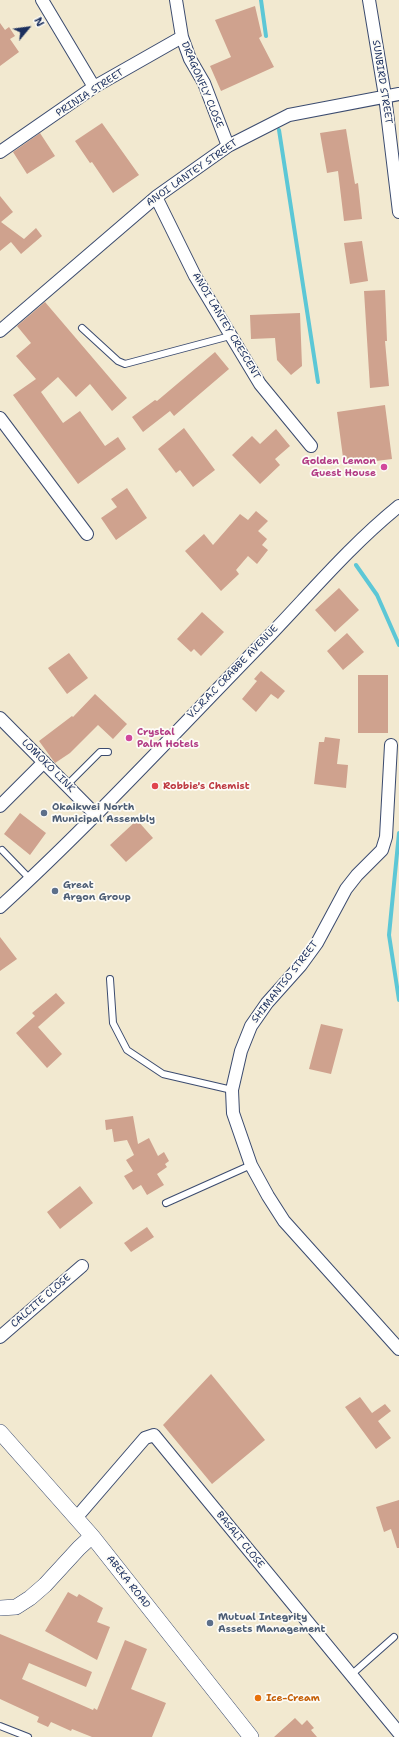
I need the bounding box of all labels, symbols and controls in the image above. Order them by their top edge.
north arrow [8,8,48,48]
text: N [30,14,48,29]
street label: SUNBIRD STREET [369,39,395,125]
street label: DRAGONFLY CLOSE [178,40,226,130]
street label: PRINIA STREET [54,67,126,119]
street label: ANOI LANTEY STREET [144,137,240,209]
street label: ANOI LANTEY CRESCENT [189,270,263,382]
place label: Golden Lemon Guest House [302,455,376,478]
marker: Golden Lemon Guest House [379,462,389,472]
street label: V.C.R.A.C CRABBE AVENUE [185,623,281,721]
place label: Crystal Palm Hotels [137,726,199,750]
marker: Crystal Palm Hotels [124,733,134,743]
street label: LOMOKO LINK [19,737,77,795]
place label: Robbie's Chemist [163,780,249,792]
marker: Robbie's Chemist [150,781,160,791]
place label: Okaikwei North Municipal Assembly [52,801,155,824]
marker: Okaikwei North Municipal Assembly [39,808,49,818]
place label: Great Argon Group [63,879,131,902]
marker: Great Argon Group [50,886,60,896]
street label: SHIMANTSO STREET [249,939,321,1025]
street label: CALCITE CLOSE [9,1272,73,1330]
street label: BASALT CLOSE [213,1509,267,1571]
street label: ABEKA ROAD [104,1553,152,1611]
place label: Mutual Integrity Assets Management [218,1611,325,1634]
marker: Mutual Integrity Assets Management [205,1618,215,1628]
place label: Ice-Cream [266,1692,320,1704]
marker: Ice-Cream [253,1693,263,1703]

